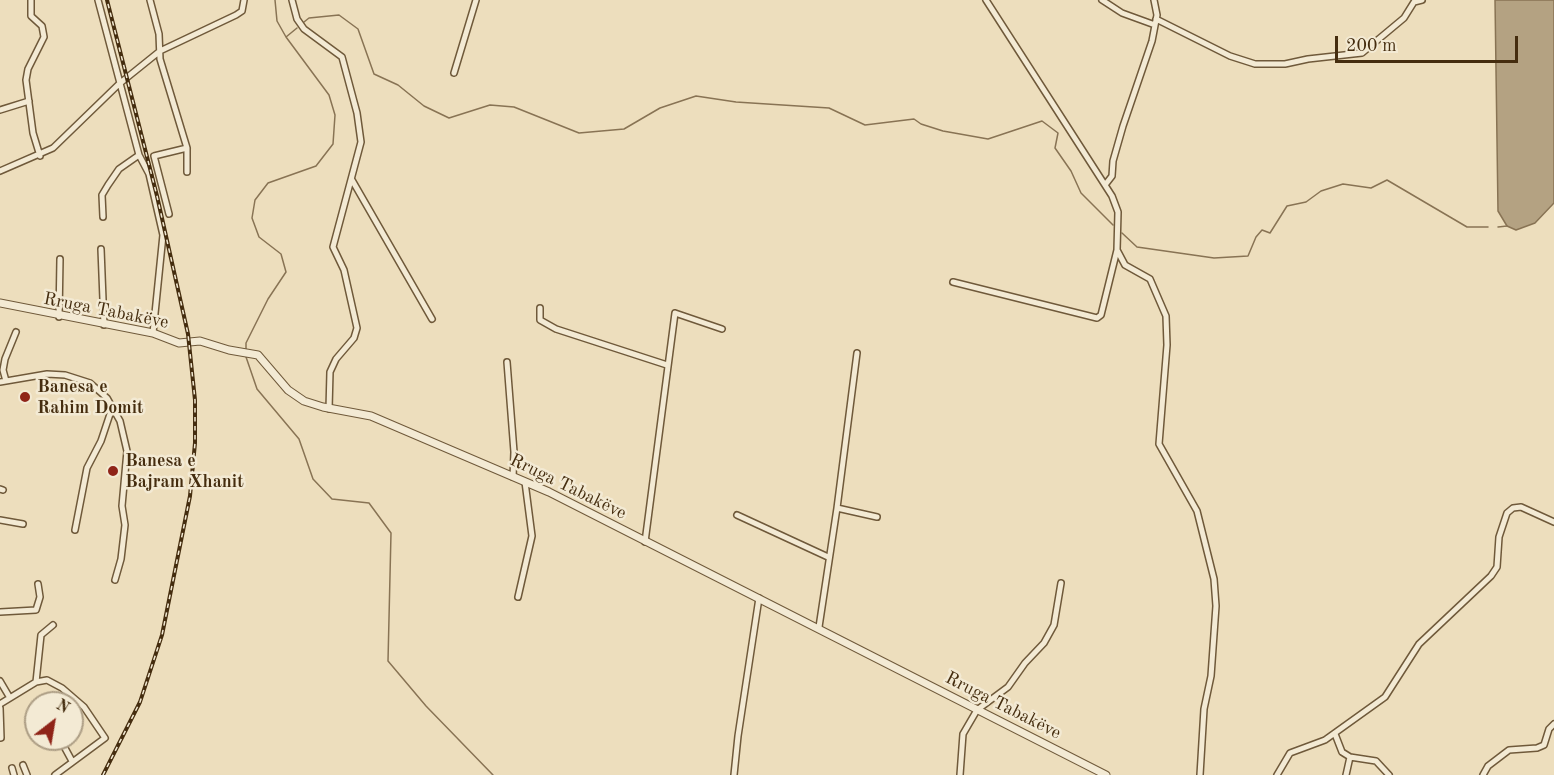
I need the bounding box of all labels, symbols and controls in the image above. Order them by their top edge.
scale bar [1338,24,1521,62]
text: 200 m [1346,37,1397,55]
street label: Rruga Tabakëve [42,288,170,334]
place label: Banesa e Rahim Domit [37,376,144,418]
marker: Banesa e Rahim Domit [18,390,32,404]
street label: Rruga Tabakëve [506,449,630,525]
place label: Banesa e Bajram Xhanit [125,450,244,492]
marker: Banesa e Bajram Xhanit [106,464,120,478]
street label: Rruga Tabakëve [941,668,1065,744]
north arrow [24,691,84,751]
text: N [53,697,72,717]

